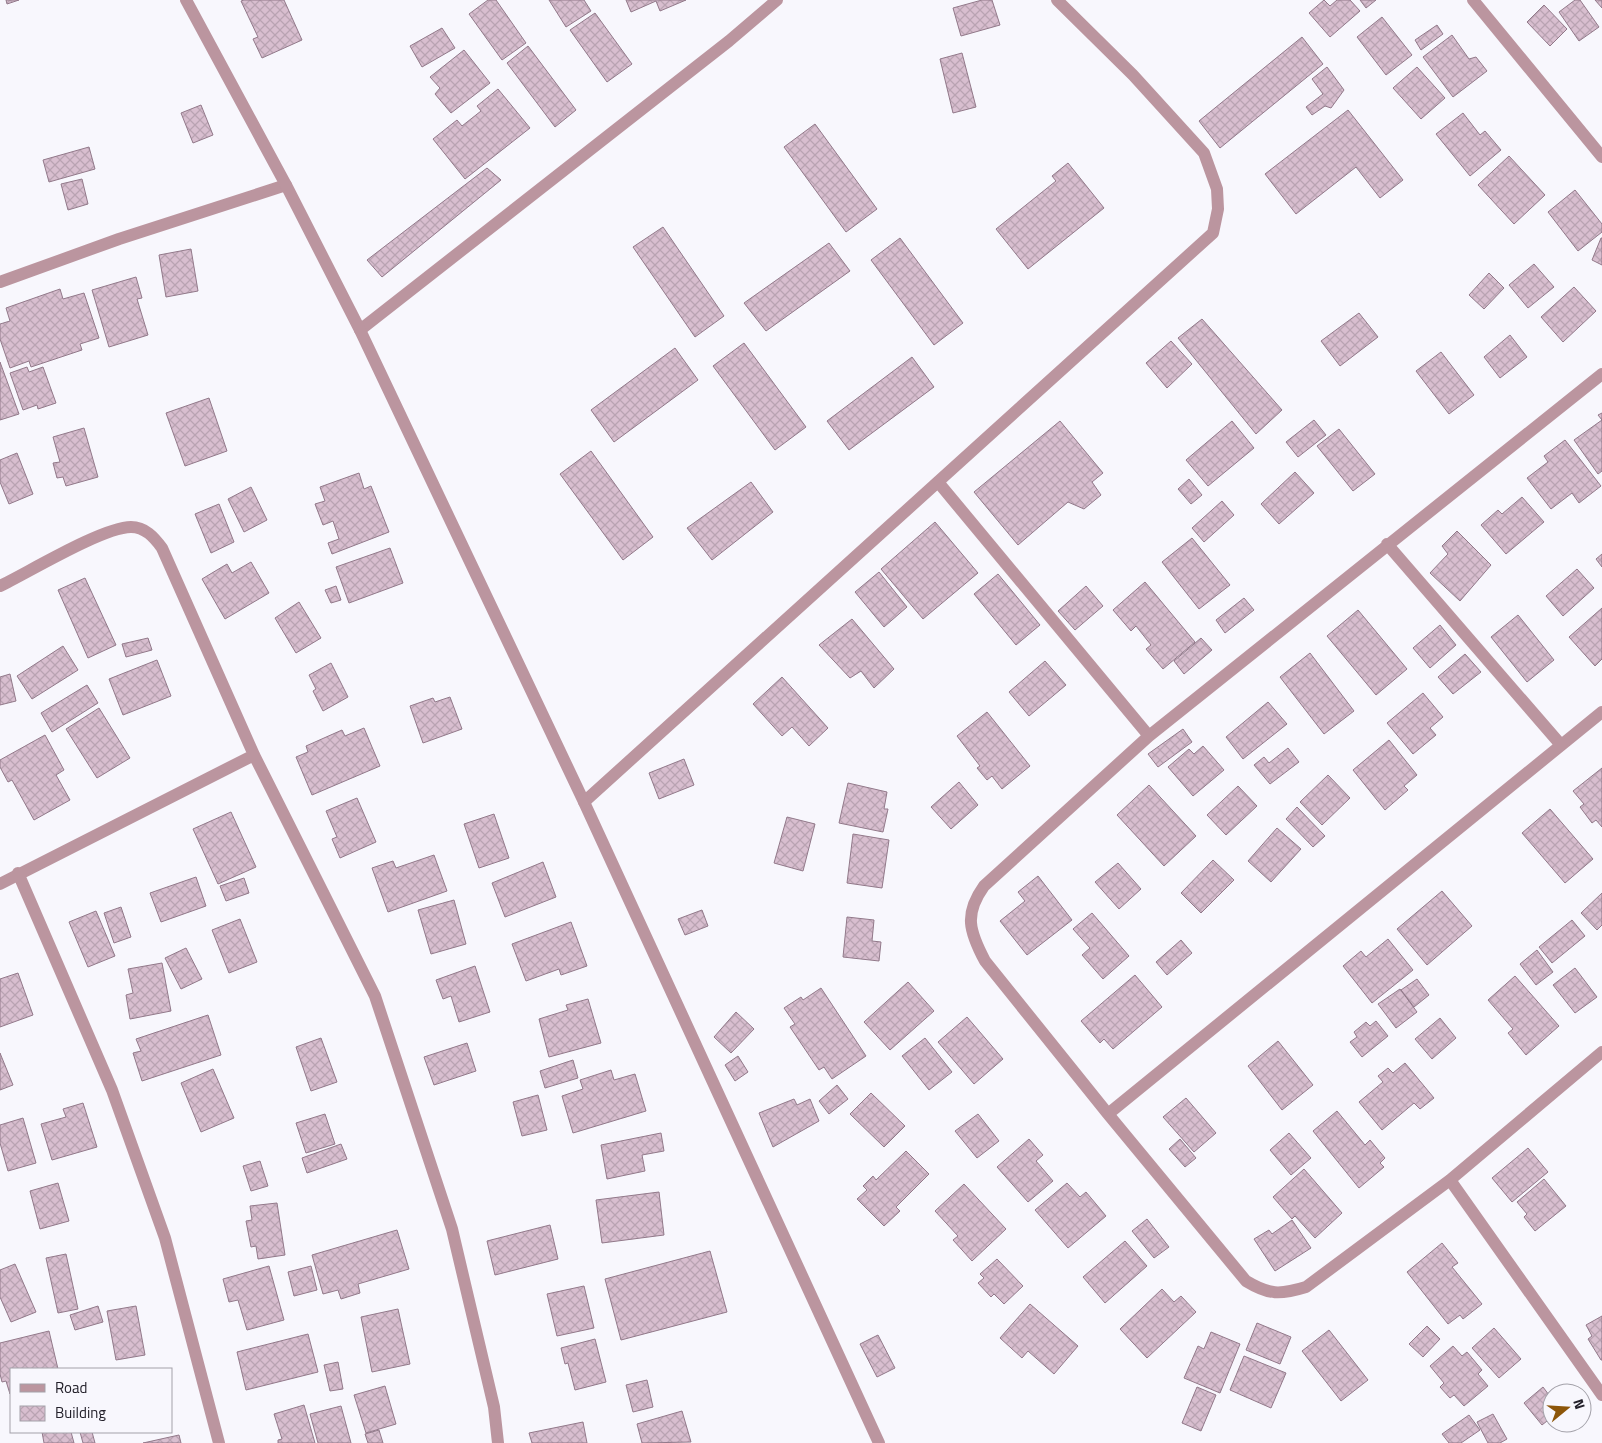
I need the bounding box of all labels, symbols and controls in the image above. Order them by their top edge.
legend [10,1368,172,1433]
text: Road [55,1376,87,1399]
north arrow [1542,1383,1592,1433]
text: N [1568,1396,1591,1412]
text: Building [55,1401,106,1424]

